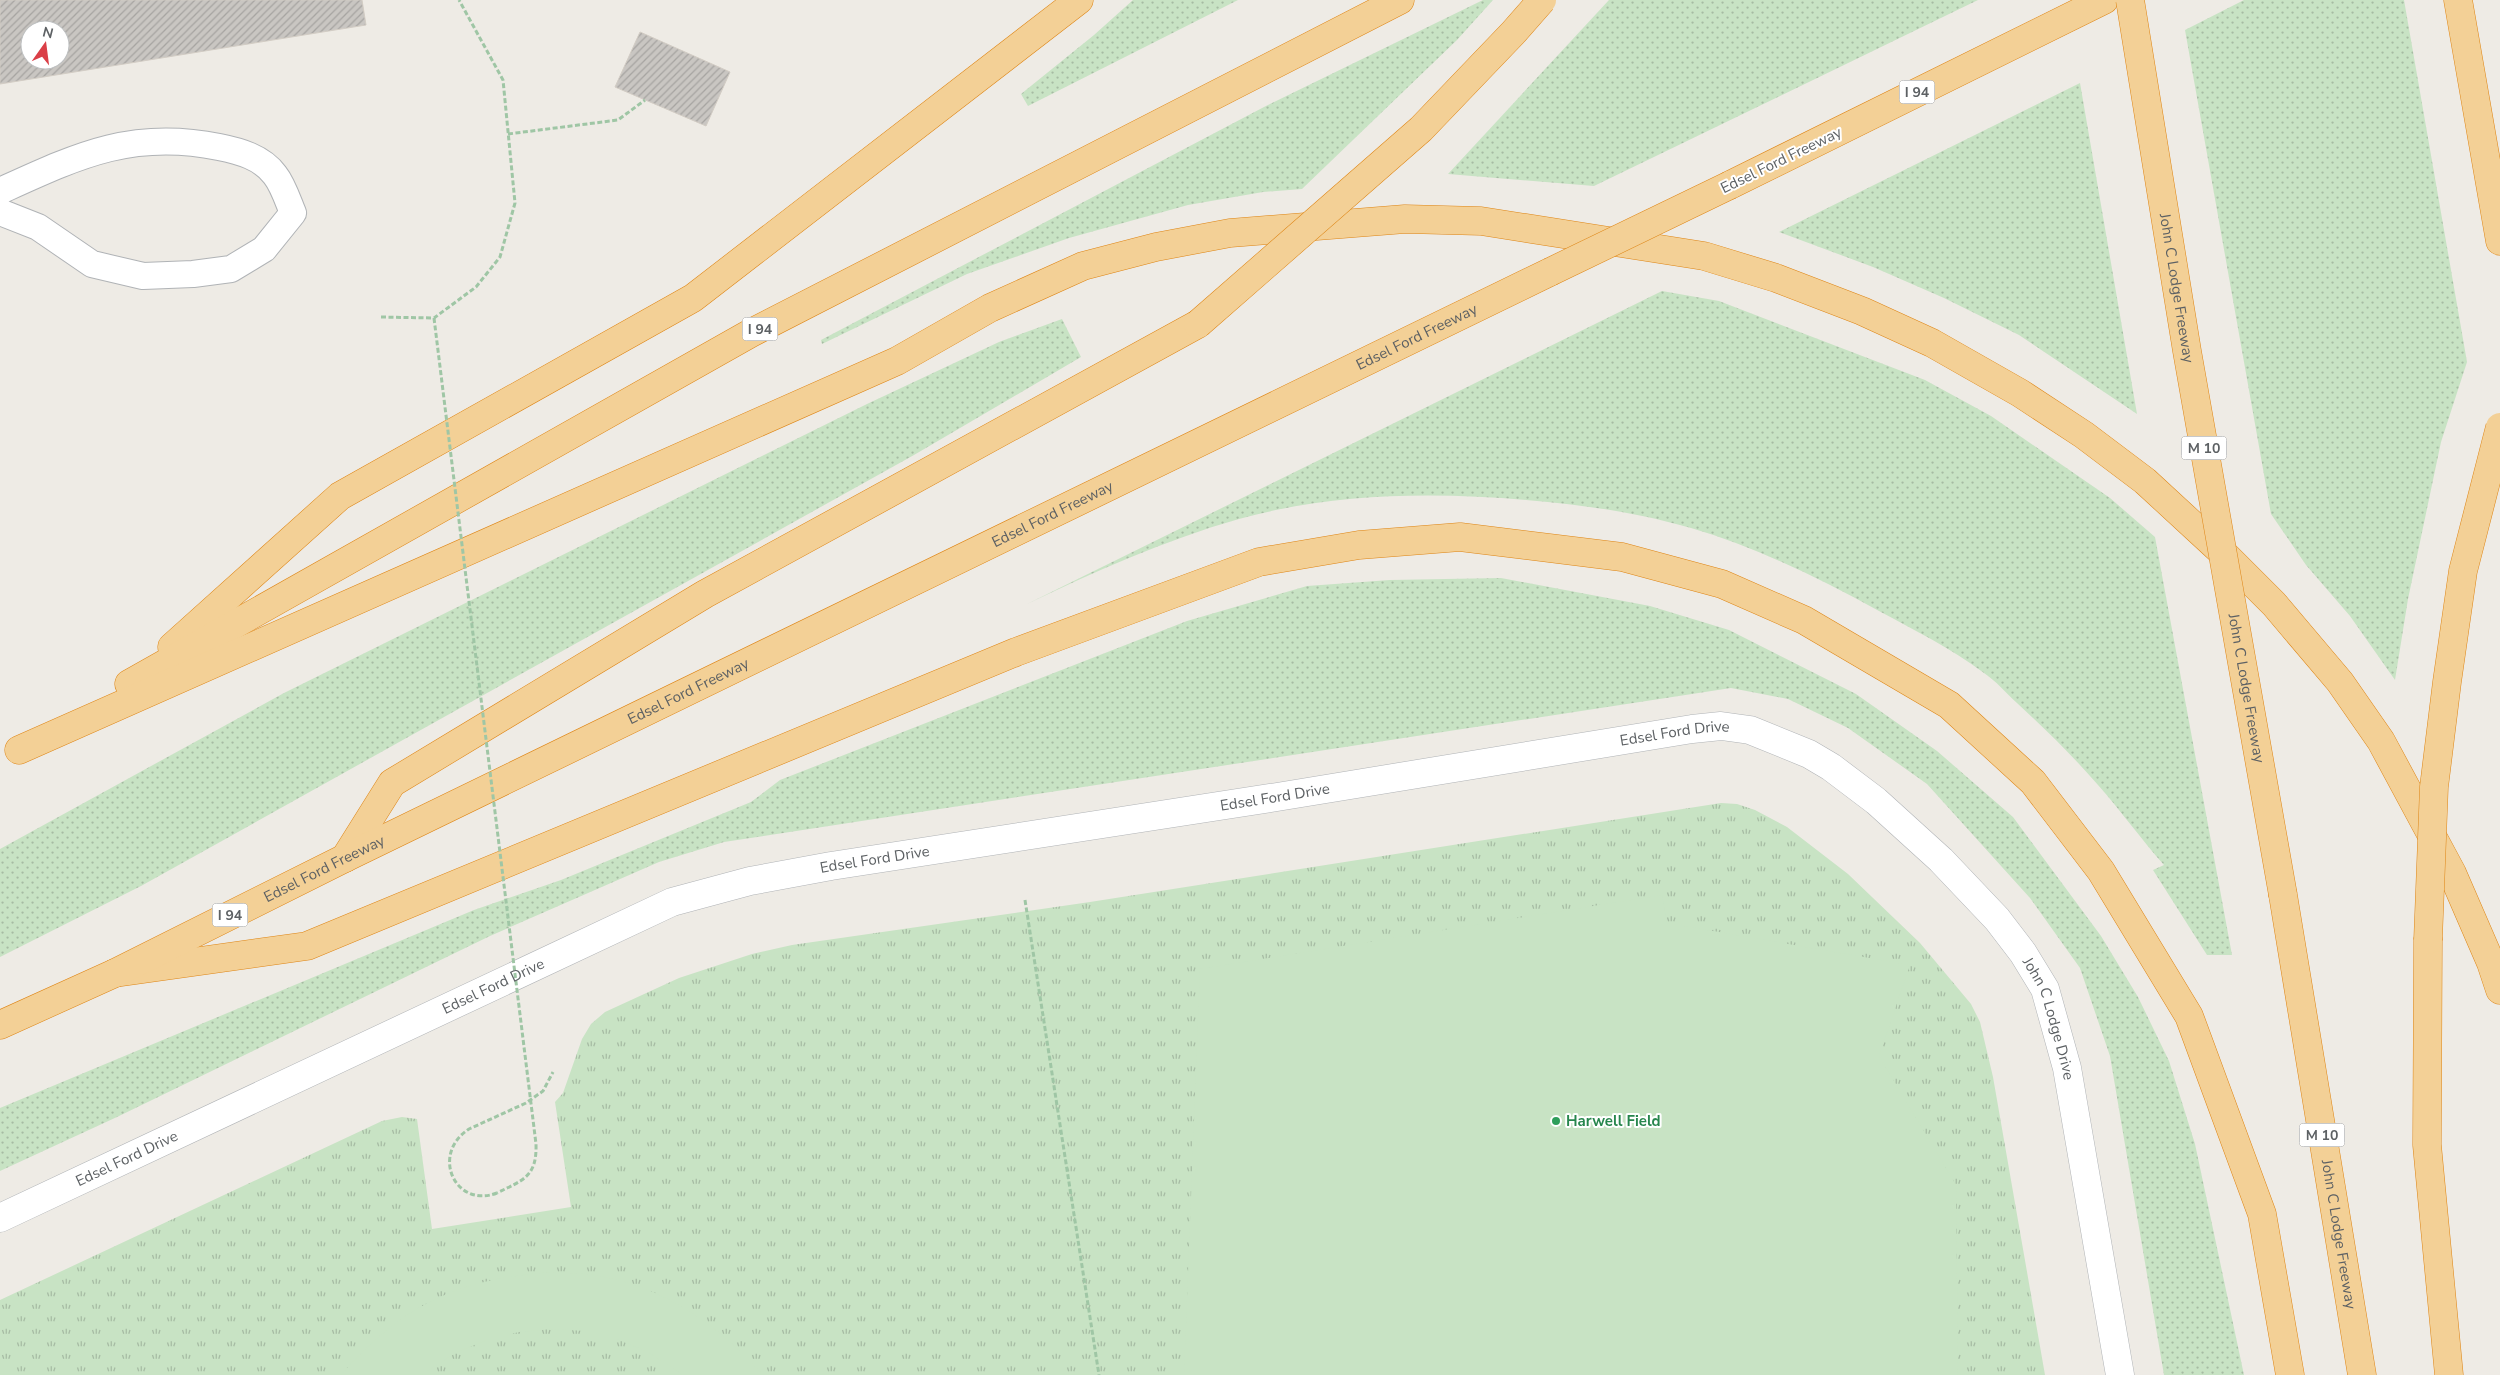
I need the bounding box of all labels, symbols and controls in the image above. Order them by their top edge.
north arrow [20,20,70,70]
text: N [41,22,55,43]
road number: I 94 [1900,80,1934,104]
street label: Edsel Ford Freeway [1717,122,1845,198]
street label: John C Lodge Freeway [2155,211,2199,365]
street label: Edsel Ford Freeway [1353,299,1481,375]
road number: I 94 [742,318,778,340]
road number: M 10 [2182,436,2226,459]
street label: Edsel Ford Freeway [989,476,1117,552]
street label: John C Lodge Freeway [2223,611,2270,765]
street label: Edsel Ford Freeway [624,653,752,729]
street label: Edsel Ford Drive [1618,716,1731,751]
street label: Edsel Ford Drive [1219,779,1331,816]
street label: Edsel Ford Freeway [260,830,388,907]
street label: Edsel Ford Drive [818,841,931,878]
road number: I 94 [212,904,248,926]
street label: Edsel Ford Drive [439,953,548,1019]
street label: John C Lodge Drive [2017,953,2079,1082]
place label: Harwell Field [1566,1111,1661,1131]
marker: Harwell Field [1550,1115,1562,1127]
road number: M 10 [2300,1124,2344,1146]
street label: Edsel Ford Drive [72,1126,181,1191]
street label: John C Lodge Freeway [2317,1157,2361,1311]

